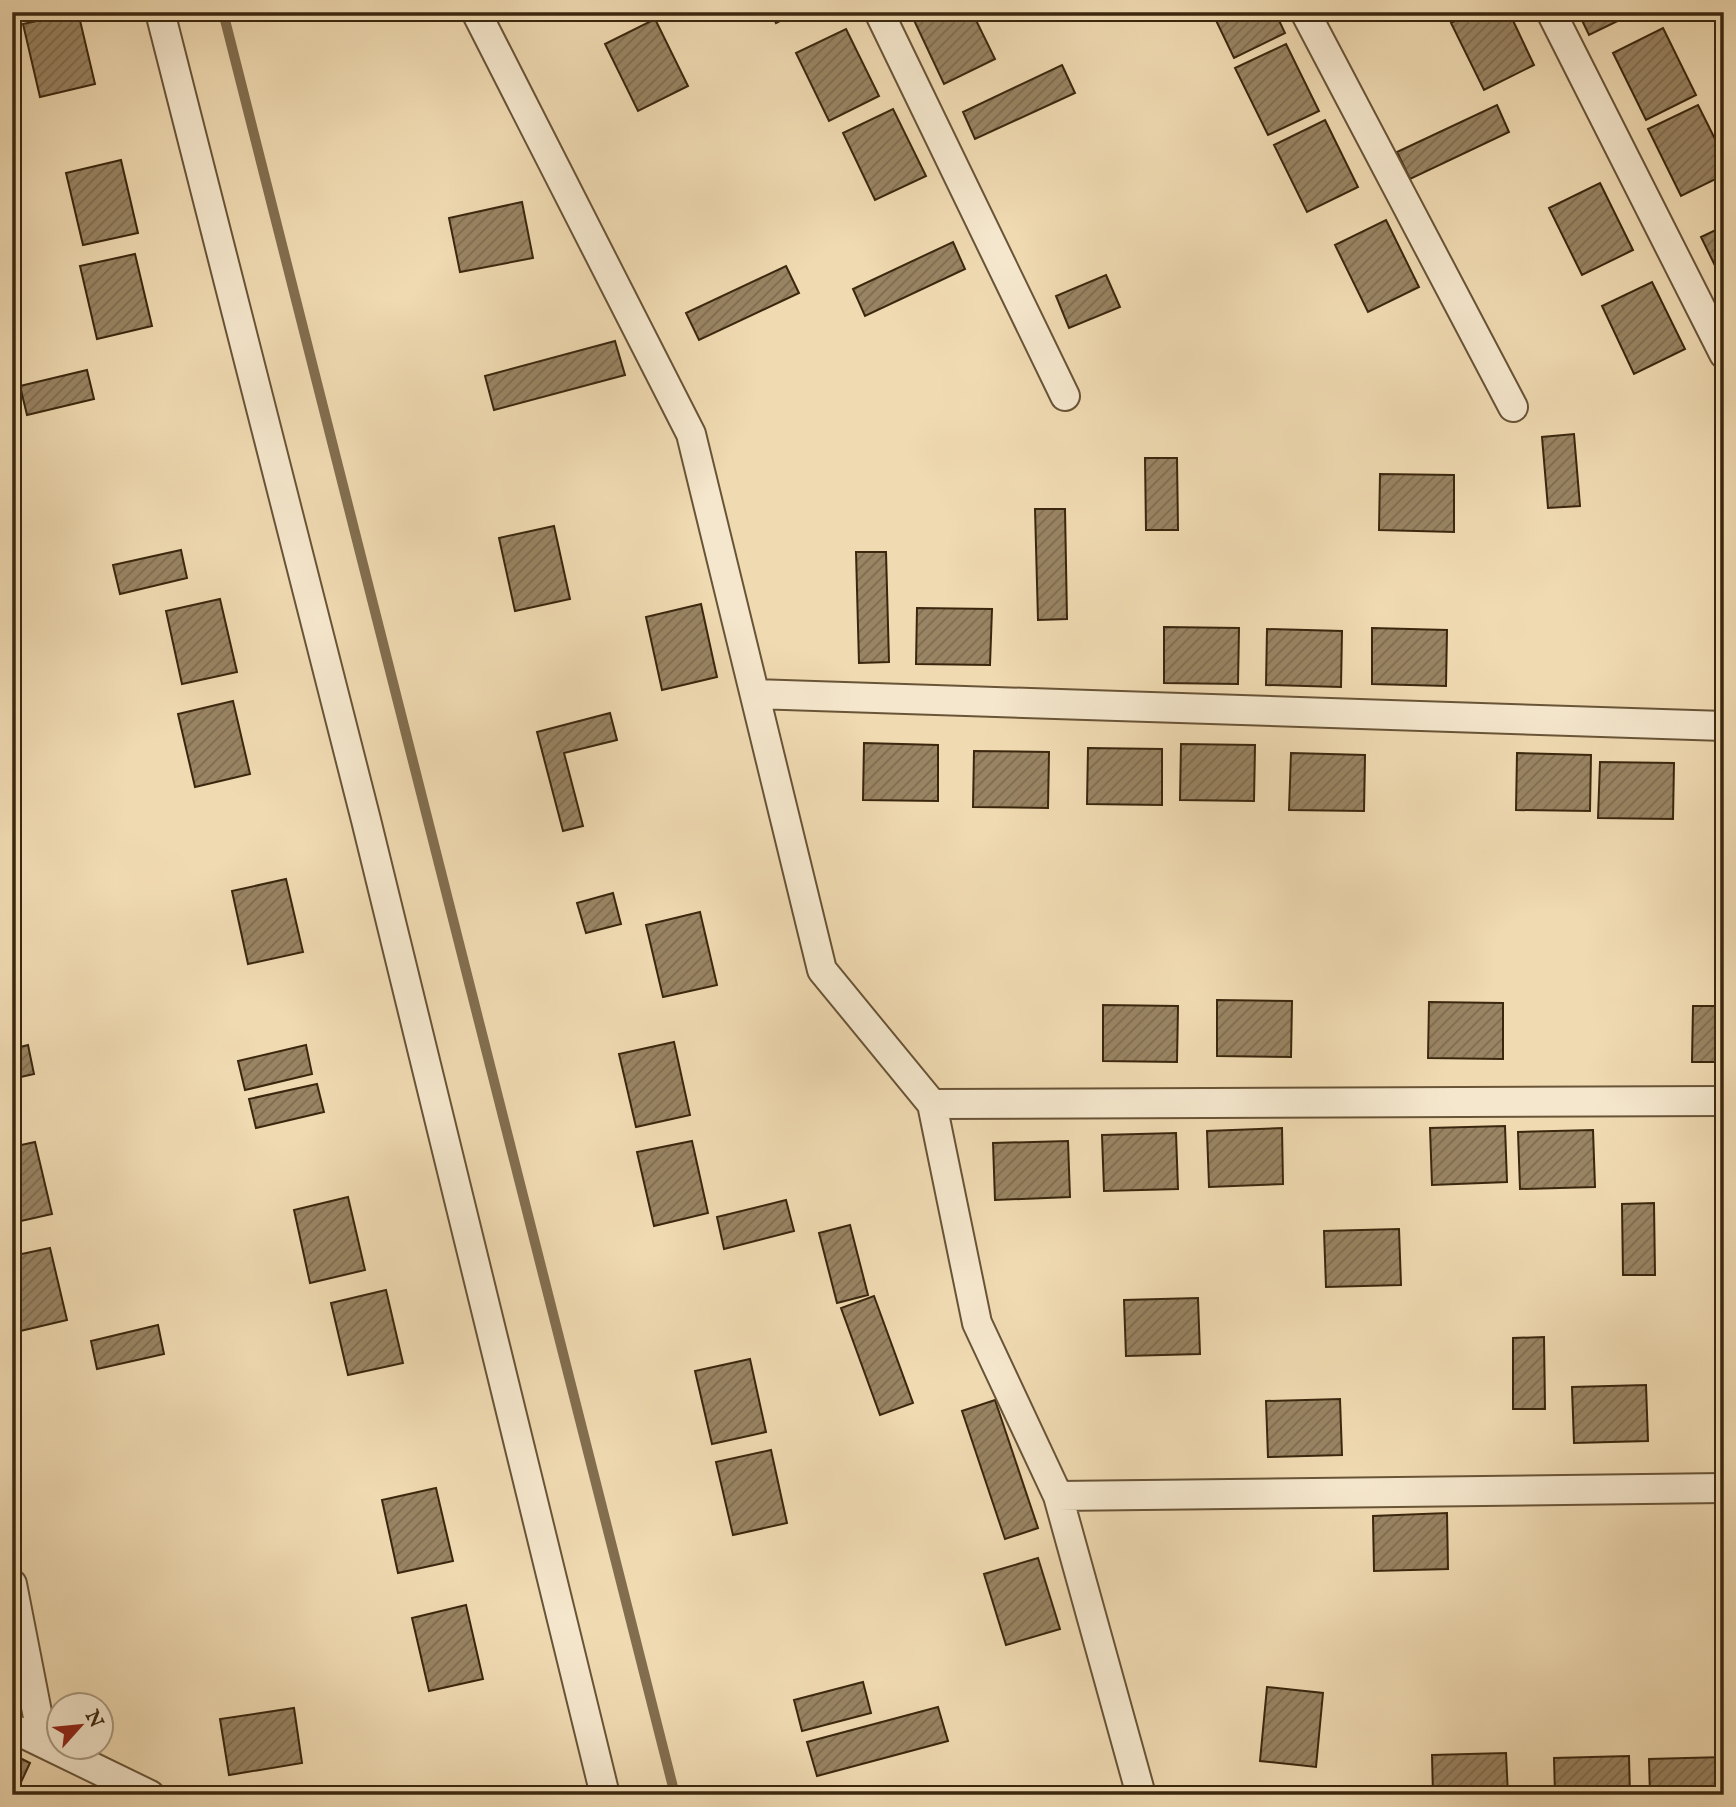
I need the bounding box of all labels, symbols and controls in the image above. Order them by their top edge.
north arrow [46,1692,116,1762]
text: N [78,1706,108,1732]

